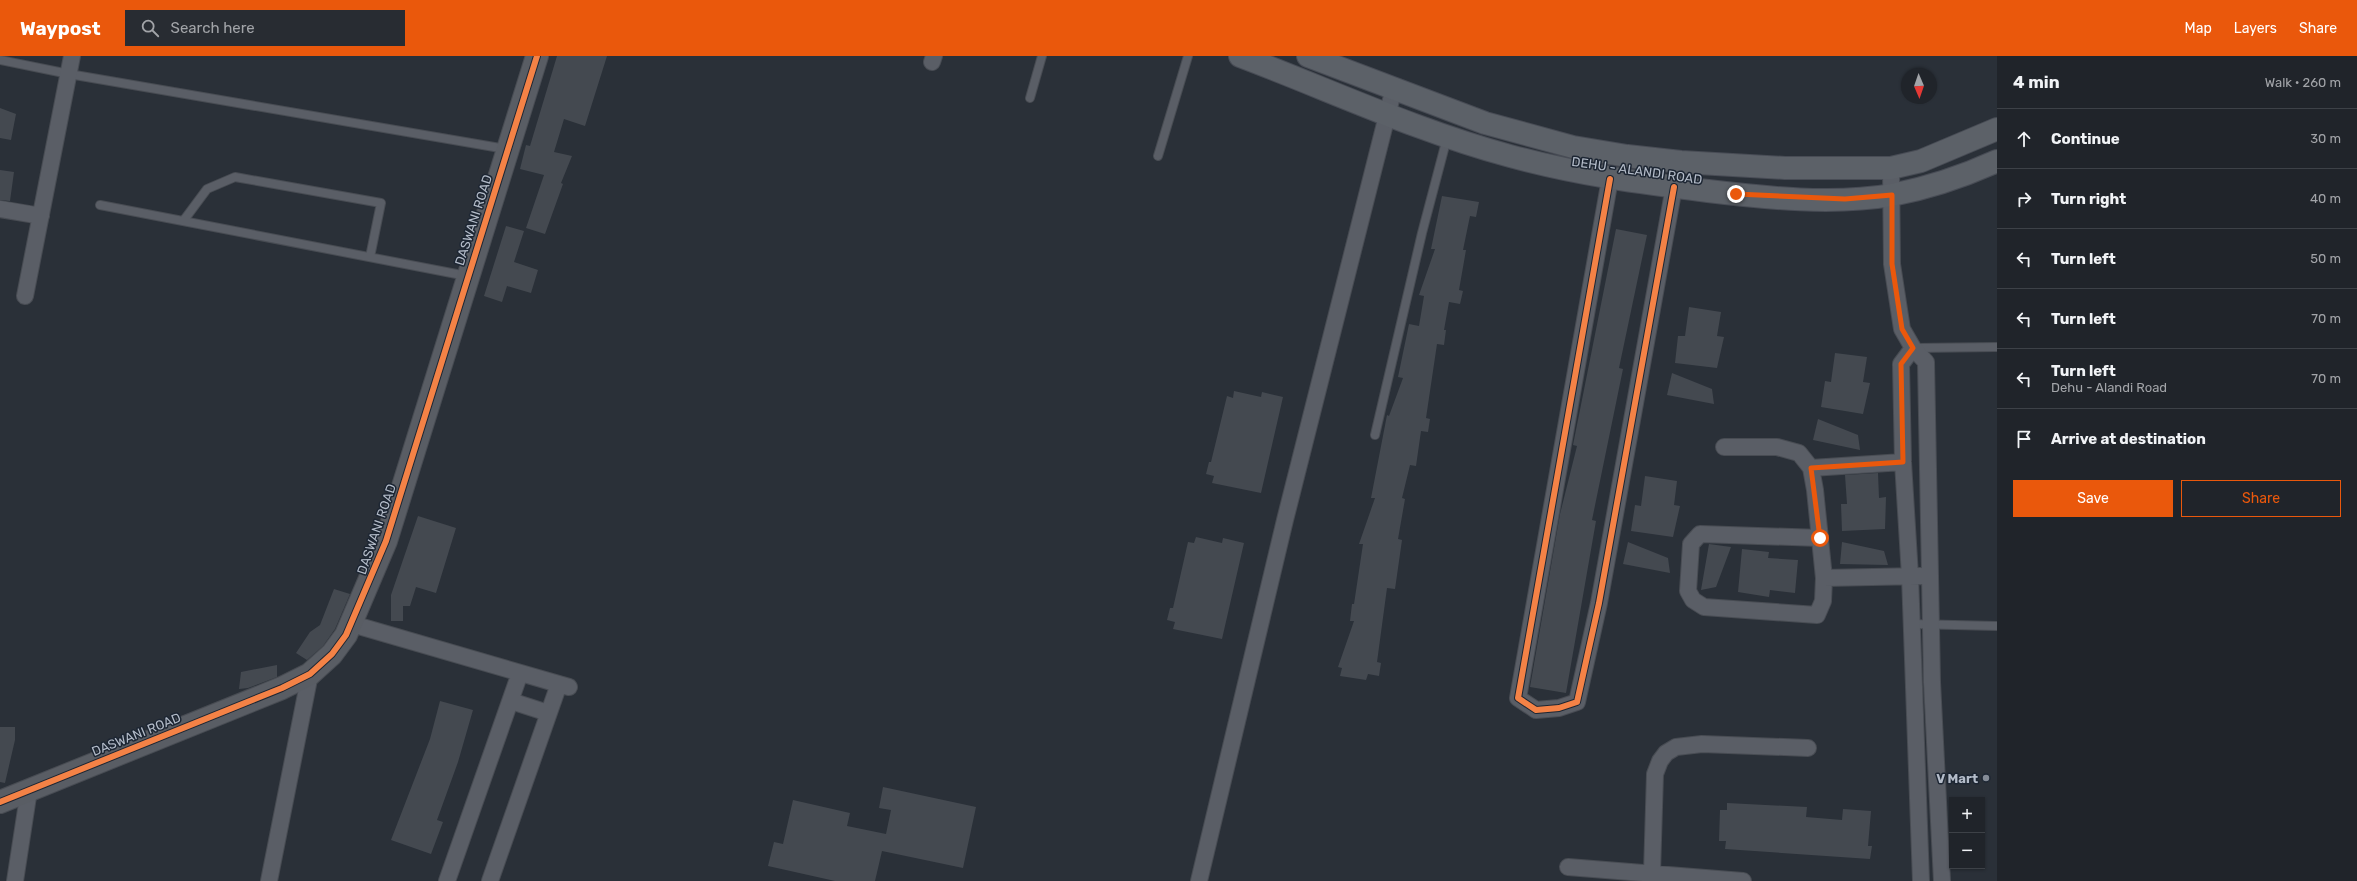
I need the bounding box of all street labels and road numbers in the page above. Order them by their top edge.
street label: DEHU - ALANDI ROAD [1571,154,1703,187]
street label: DASWANI ROAD [452,173,495,267]
street label: DASWANI ROAD [354,482,399,576]
street label: DASWANI ROAD [89,710,183,759]

